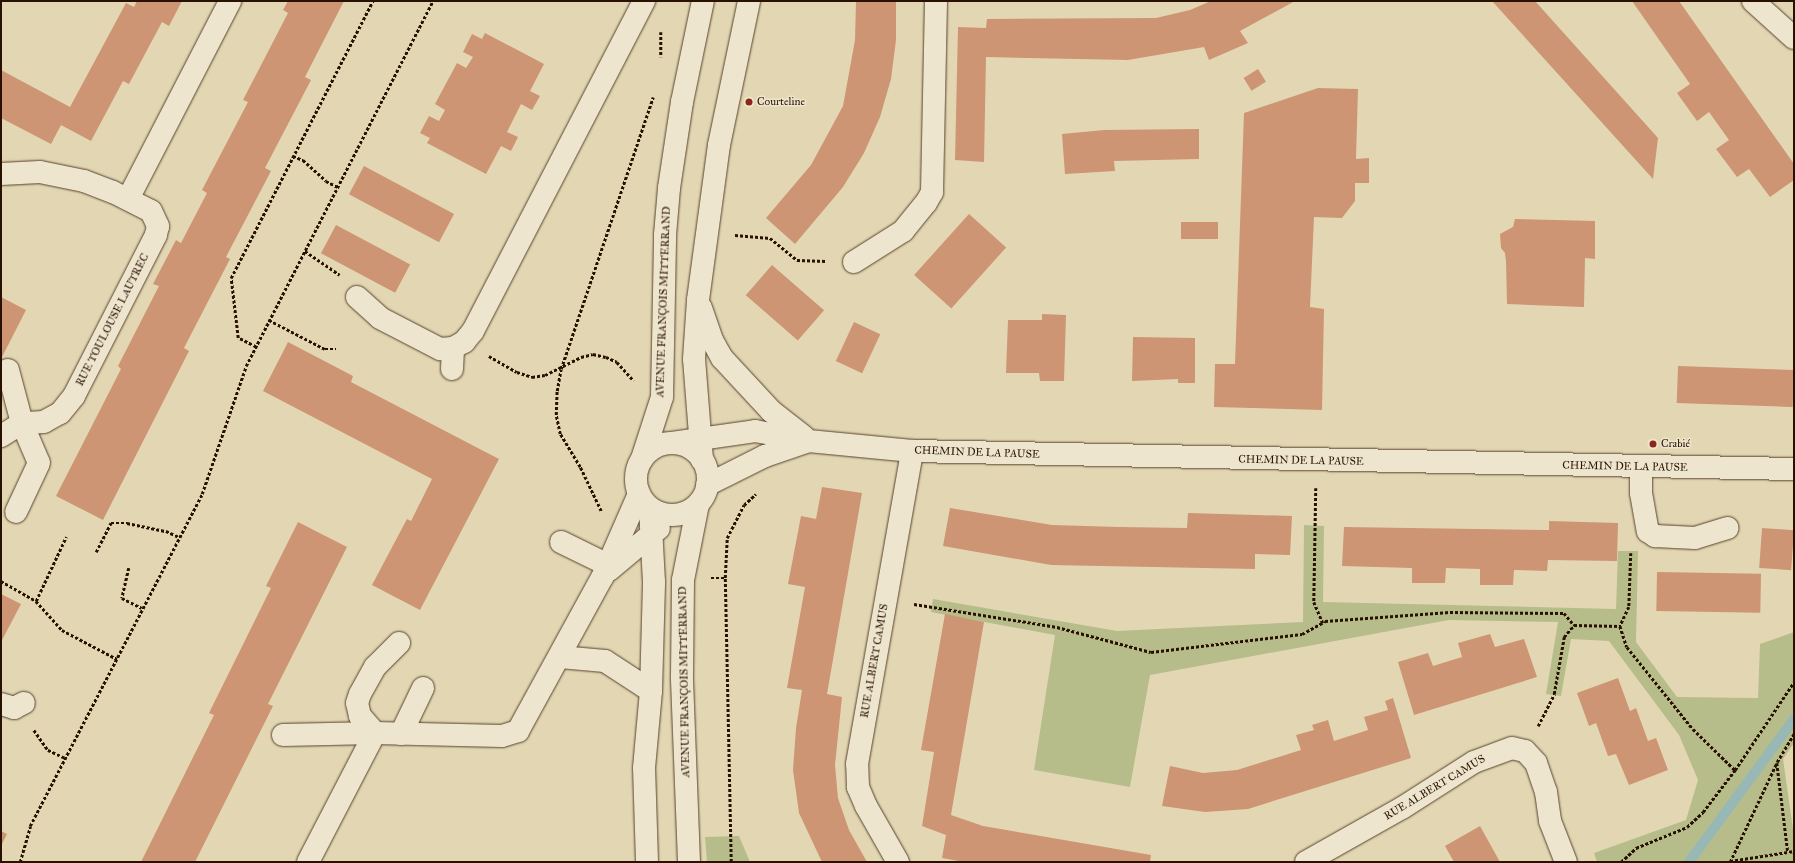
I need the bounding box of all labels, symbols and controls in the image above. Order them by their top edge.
place label: Courteline [757,95,805,109]
marker: Courteline [744,97,754,107]
street label: AVENUE FRANÇOIS MITTERRAND [654,206,674,398]
street label: RUE TOULOUSE LAUTREC [74,251,152,389]
place label: Crabié [1661,437,1690,451]
marker: Crabié [1648,439,1658,449]
street label: CHEMIN DE LA PAUSE [914,444,1040,462]
street label: CHEMIN DE LA PAUSE [1238,453,1364,469]
street label: CHEMIN DE LA PAUSE [1562,459,1688,475]
street label: AVENUE FRANÇOIS MITTERRAND [677,586,693,778]
street label: RUE ALBERT CAMUS [858,603,892,719]
street label: RUE ALBERT CAMUS [1382,753,1488,823]

